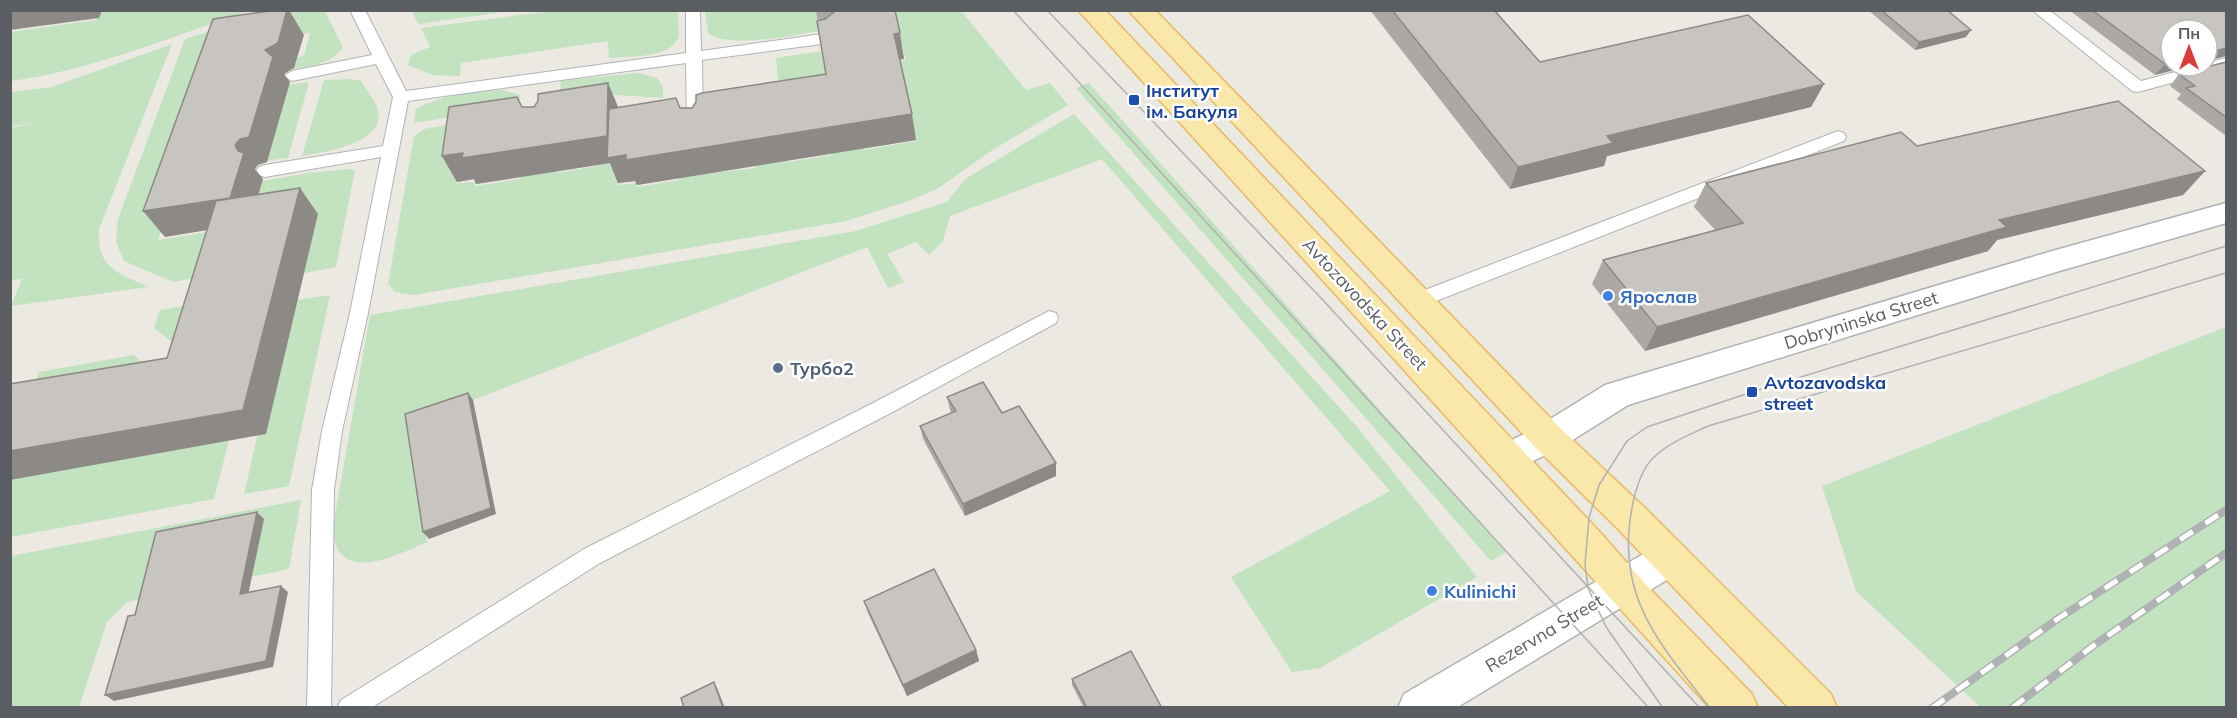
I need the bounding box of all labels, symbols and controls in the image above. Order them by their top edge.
north arrow [2159,18,2219,78]
text: Пн [2178,23,2200,43]
place label: Інститут ім. Бакуля [1146,79,1238,123]
marker: Інститут ім. Бакуля [1127,93,1141,107]
street label: Avtozavodska Street [1298,233,1432,375]
place label: Ярослав [1620,285,1697,308]
street label: Dobryninska Street [1781,286,1941,354]
marker: Ярослав [1601,289,1615,303]
place label: Турбо2 [790,357,854,380]
marker: Турбо2 [771,361,785,375]
place label: Avtozavodska street [1764,371,1886,415]
marker: Avtozavodska street [1745,385,1759,399]
place label: Kulinichi [1444,580,1516,603]
marker: Kulinichi [1425,584,1439,598]
street label: Rezervna Street [1481,589,1607,677]

